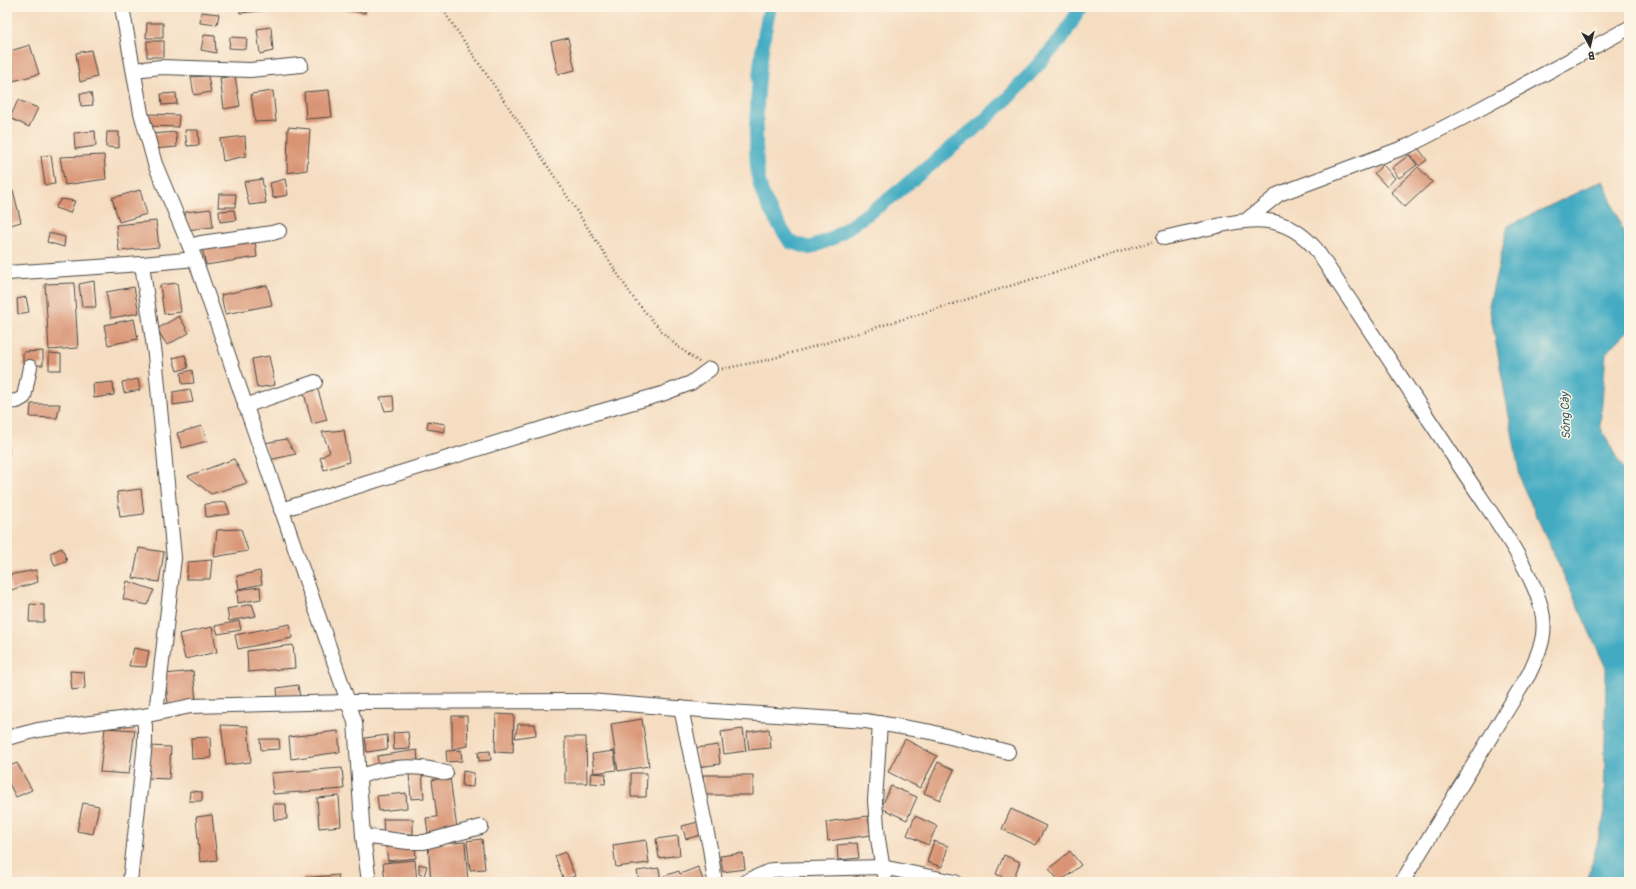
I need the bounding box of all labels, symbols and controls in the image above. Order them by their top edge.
north arrow [1570,26,1610,66]
text: B [1587,49,1595,62]
water label: Sông Cày [1558,390,1574,440]

